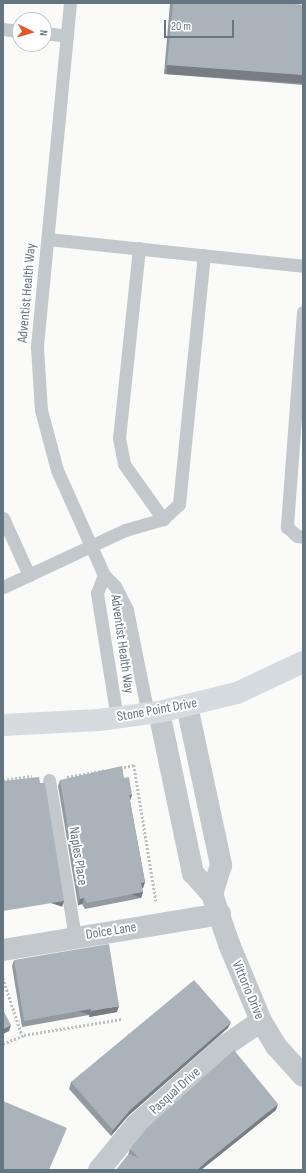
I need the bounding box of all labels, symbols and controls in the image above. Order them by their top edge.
north arrow [12,12,52,52]
scale bar [166,12,236,38]
text: 20 m [171,19,191,34]
text: N [37,30,50,36]
street label: Adventist Health Way [14,243,40,343]
street label: Adventist Health Way [107,593,137,695]
street label: Stone Point Drive [116,695,198,725]
street label: Naples Place [65,826,91,886]
street label: Dolce Lane [85,919,137,943]
street label: Vittorio Drive [228,958,268,1022]
street label: Pasqual Drive [146,1064,204,1118]

